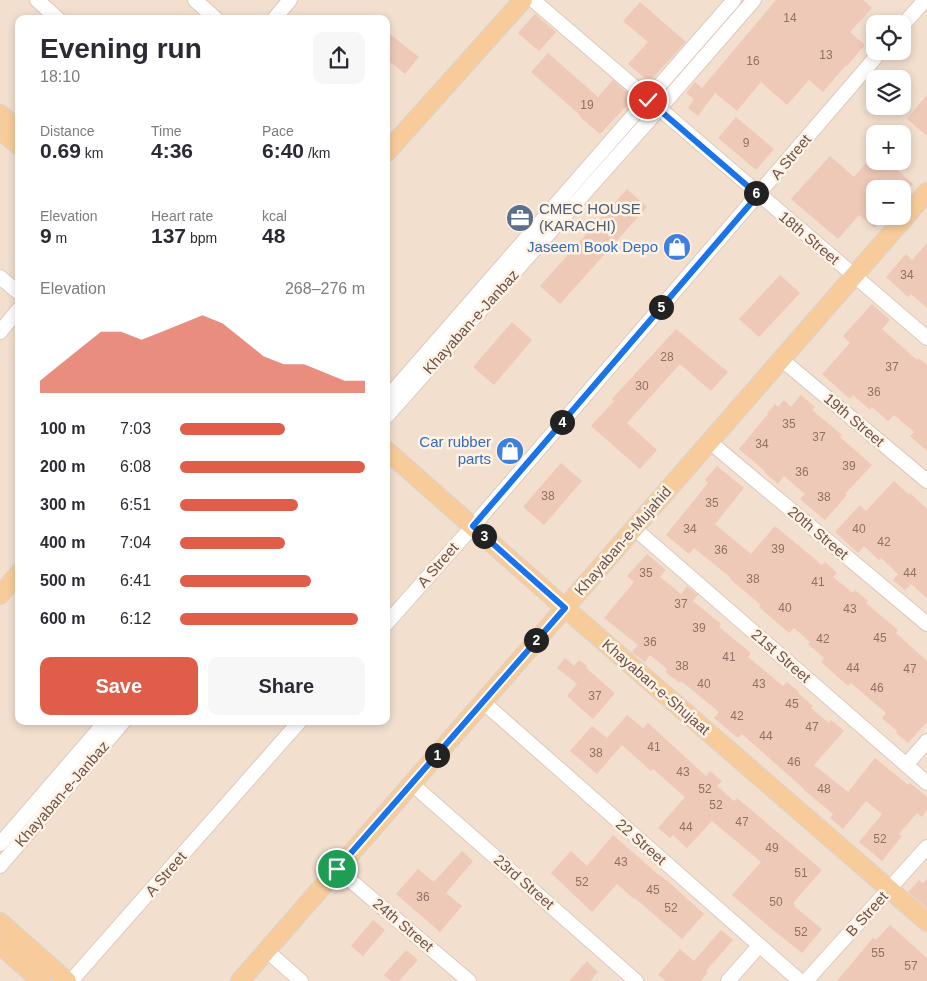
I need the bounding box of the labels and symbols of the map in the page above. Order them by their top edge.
house number: 14 [783,11,797,25]
house number: 13 [819,48,833,62]
house number: 16 [746,54,760,68]
pin [627,79,669,121]
house number: 19 [580,98,594,112]
street label: A Street [767,130,815,183]
house number: 9 [743,136,750,150]
pin: 6 [744,180,768,206]
place label: CMEC HOUSE (KARACHI) [539,200,641,234]
office icon: CMEC HOUSE (KARACHI) [505,203,535,233]
street label: 18th Street [776,208,844,268]
shop icon: Jaseem Book Depo [662,232,692,262]
place label: Jaseem Book Depo [527,238,658,255]
street label: Khayaban-e-Janbaz [419,266,522,377]
house number: 34 [900,268,914,282]
pin: 5 [648,294,674,320]
house number: 28 [660,350,674,364]
house number: 37 [885,360,899,374]
house number: 30 [635,379,649,393]
house number: 36 [867,385,881,399]
street label: 19th Street [821,390,889,450]
pin: 4 [550,410,574,434]
house number: 35 [782,417,796,431]
house number: 37 [812,430,826,444]
place label: Car rubber parts [419,433,491,467]
shop icon: Car rubber parts [495,436,525,466]
house number: 34 [755,437,769,451]
house number: 39 [842,459,856,473]
house number: 36 [795,465,809,479]
street label: Khayaban-e-Mujahid [571,483,674,598]
house number: 38 [541,489,555,503]
house number: 38 [817,490,831,504]
house number: 35 [705,496,719,510]
street label: 20th Street [785,503,853,563]
house number: 34 [683,522,697,536]
house number: 40 [852,522,866,536]
pin: 3 [472,524,496,548]
house number: 42 [877,535,891,549]
street label: A Street [414,538,462,590]
house number: 39 [771,542,785,556]
house number: 36 [714,543,728,557]
house number: 35 [639,566,653,580]
house number: 44 [903,566,917,580]
house number: 38 [746,572,760,586]
house number: 41 [811,575,825,589]
house number: 37 [674,597,688,611]
house number: 40 [778,601,792,615]
house number: 43 [843,602,857,616]
house number: 39 [692,621,706,635]
street label: 21st Street [748,625,815,686]
pin: 2 [524,628,548,652]
house number: 45 [873,631,887,645]
house number: 42 [816,632,830,646]
street label: Khayaban-e-Shujaat [599,635,714,738]
house number: 36 [643,635,657,649]
house number: 41 [722,650,736,664]
house number: 38 [675,659,689,673]
house number: 44 [846,661,860,675]
house number: 47 [903,662,917,676]
house number: 40 [697,677,711,691]
house number: 43 [752,677,766,691]
house number: 46 [870,681,884,695]
house number: 37 [588,689,602,703]
house number: 45 [785,697,799,711]
house number: 42 [730,709,744,723]
house number: 47 [805,720,819,734]
house number: 44 [759,729,773,743]
street label: Khayaban-e-Janbaz [11,737,112,850]
house number: 41 [647,740,661,754]
pin: 1 [424,742,450,768]
house number: 38 [589,746,603,760]
house number: 46 [787,755,801,769]
house number: 43 [676,765,690,779]
house number: 52 [698,782,712,796]
house number: 48 [817,782,831,796]
house number: 52 [709,798,723,812]
street label: 22 Street [613,815,671,869]
house number: 47 [735,815,749,829]
house number: 44 [679,820,693,834]
house number: 52 [873,832,887,846]
house number: 49 [765,841,779,855]
street label: A Street [142,847,190,899]
pin [316,848,358,890]
street label: 23rd Street [491,851,559,913]
house number: 43 [614,855,628,869]
house number: 51 [794,866,808,880]
house number: 52 [575,875,589,889]
house number: 45 [646,883,660,897]
street label: B Street [842,887,892,939]
house number: 36 [416,890,430,904]
street label: 24th Street [370,895,438,955]
house number: 50 [769,895,783,909]
house number: 52 [664,901,678,915]
house number: 52 [794,925,808,939]
house number: 55 [871,946,885,960]
house number: 57 [904,959,918,973]

